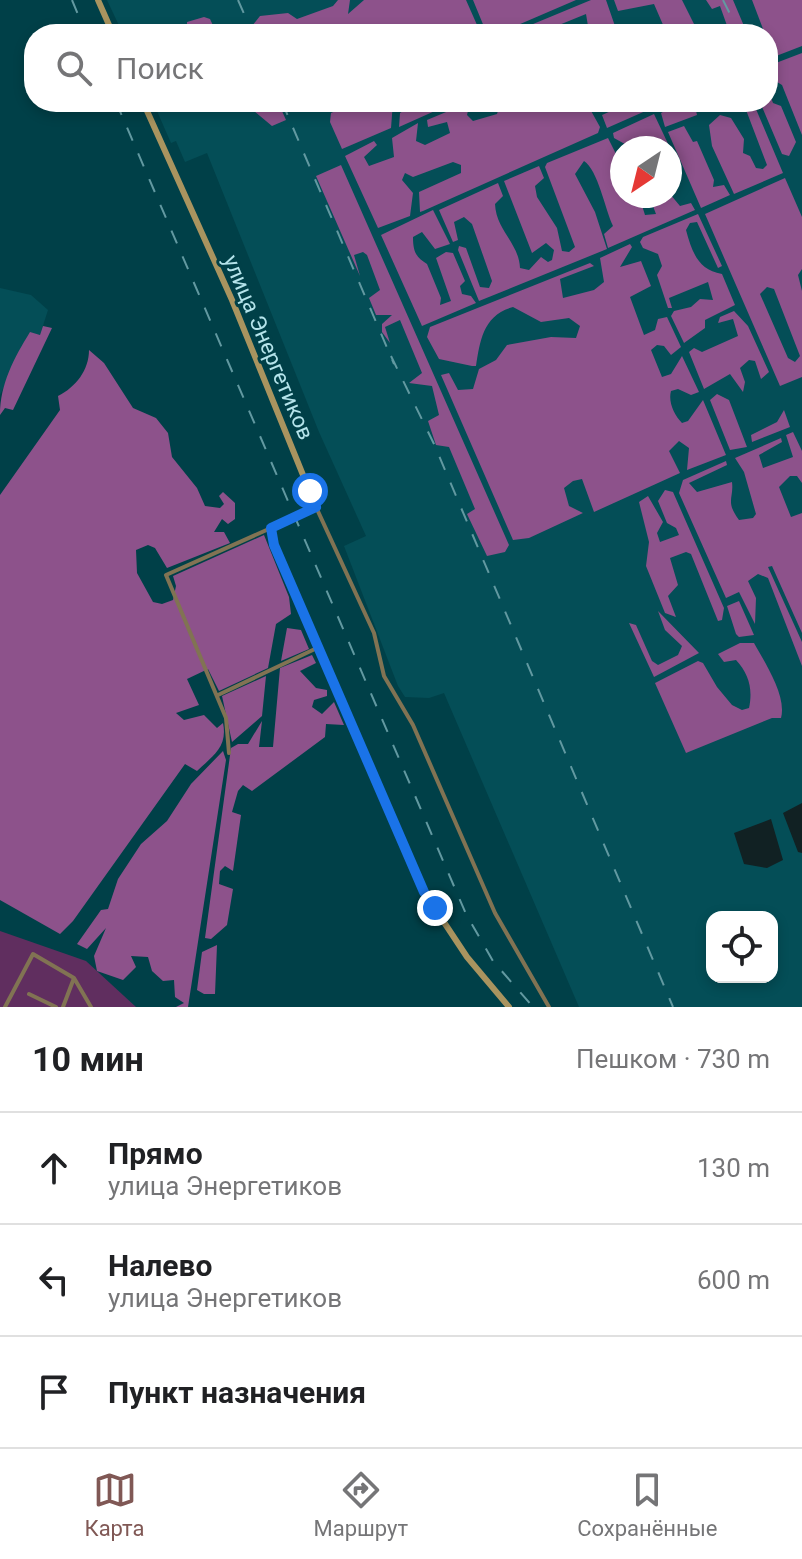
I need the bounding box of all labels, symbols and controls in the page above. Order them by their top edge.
search box [24,24,778,112]
icon: search [52,46,96,90]
text: Поиск [116,51,204,86]
north arrow [610,136,682,208]
street label: улица Энергетиков [218,251,319,443]
route start [292,473,328,509]
route end [417,890,453,926]
map controls [706,911,778,983]
button: locate [706,911,778,983]
text: 10 мин [32,1039,144,1079]
text: Пешком · 730 m [576,1044,770,1074]
text: Прямо [108,1136,203,1171]
icon: ahead [32,1146,76,1190]
text: 130 m [697,1153,770,1183]
text: улица Энергетиков [108,1171,342,1201]
text: Налево [108,1248,212,1283]
icon: left [32,1258,76,1302]
text: 600 m [697,1265,770,1295]
text: улица Энергетиков [108,1283,342,1313]
icon: arrive [32,1370,76,1414]
text: Пункт назначения [108,1375,366,1410]
tab: Карта [85,1468,145,1541]
tab: Маршрут [314,1468,408,1541]
tab: Сохранённые [577,1468,717,1541]

